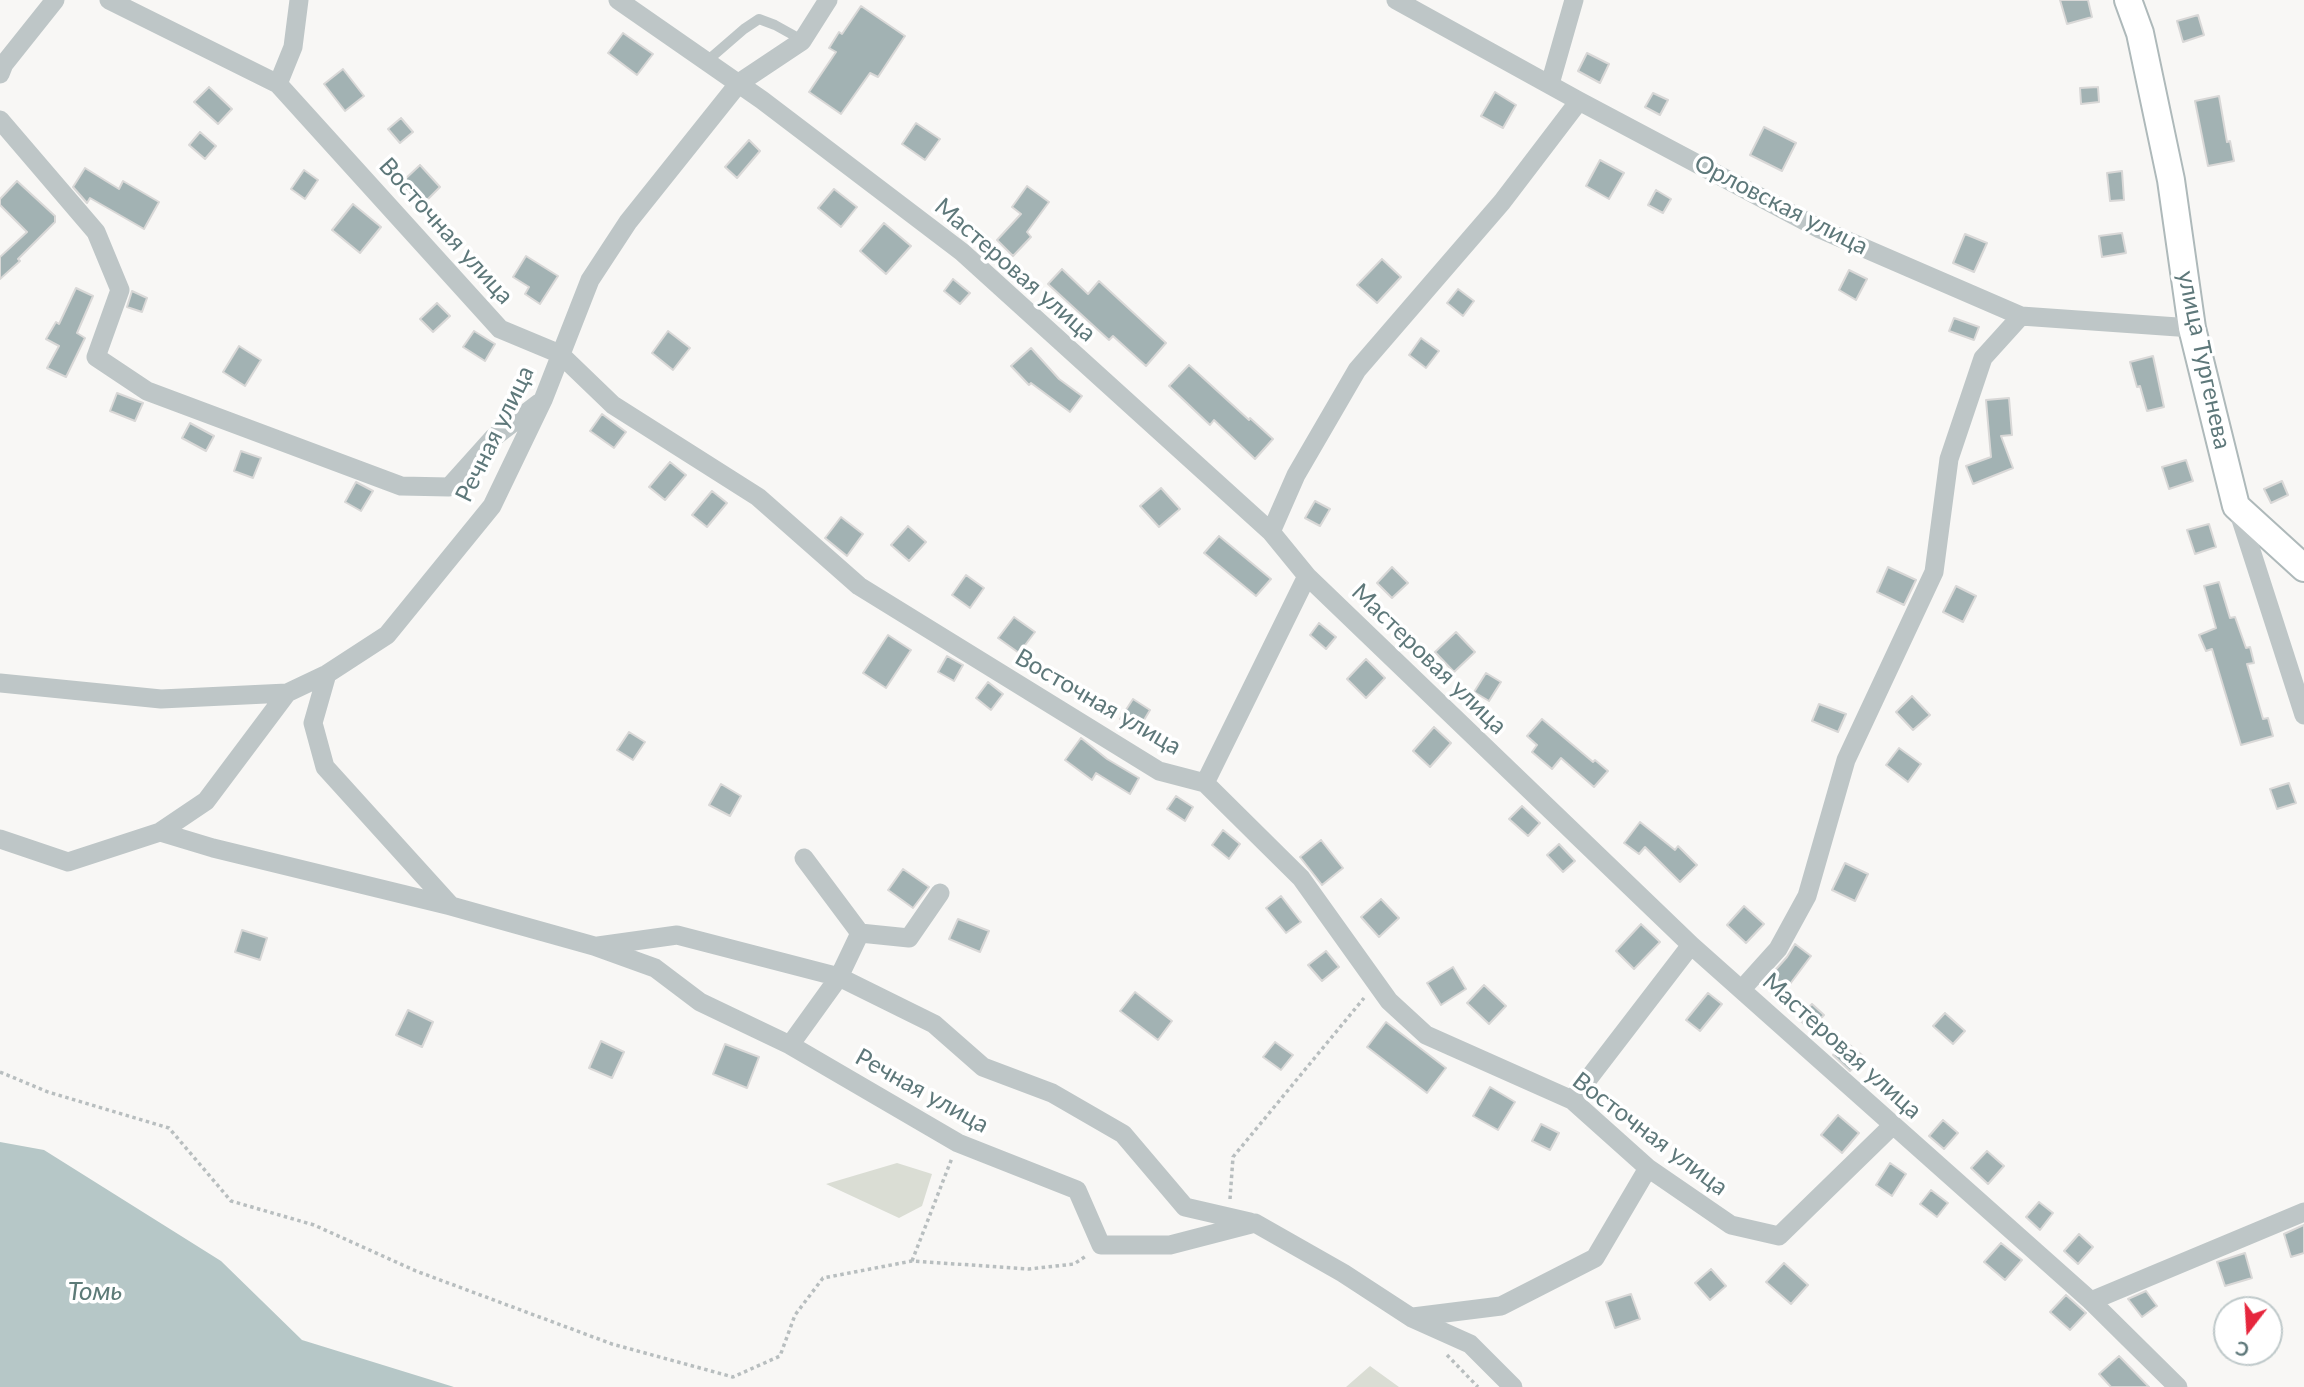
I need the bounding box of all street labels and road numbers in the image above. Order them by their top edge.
street label: Орловская улица [1689,149,1873,261]
street label: Восточная улица [373,152,519,310]
street label: Мастеровая улица [929,192,1101,348]
street label: улица Тургенева [2171,268,2237,452]
street label: Речная улица [450,361,540,507]
street label: Мастеровая улица [1346,578,1512,740]
street label: Восточная улица [1010,643,1186,761]
street label: Мастеровая улица [1757,967,1927,1125]
street label: Речная улица [850,1043,994,1139]
street label: Восточная улица [1567,1066,1733,1202]

